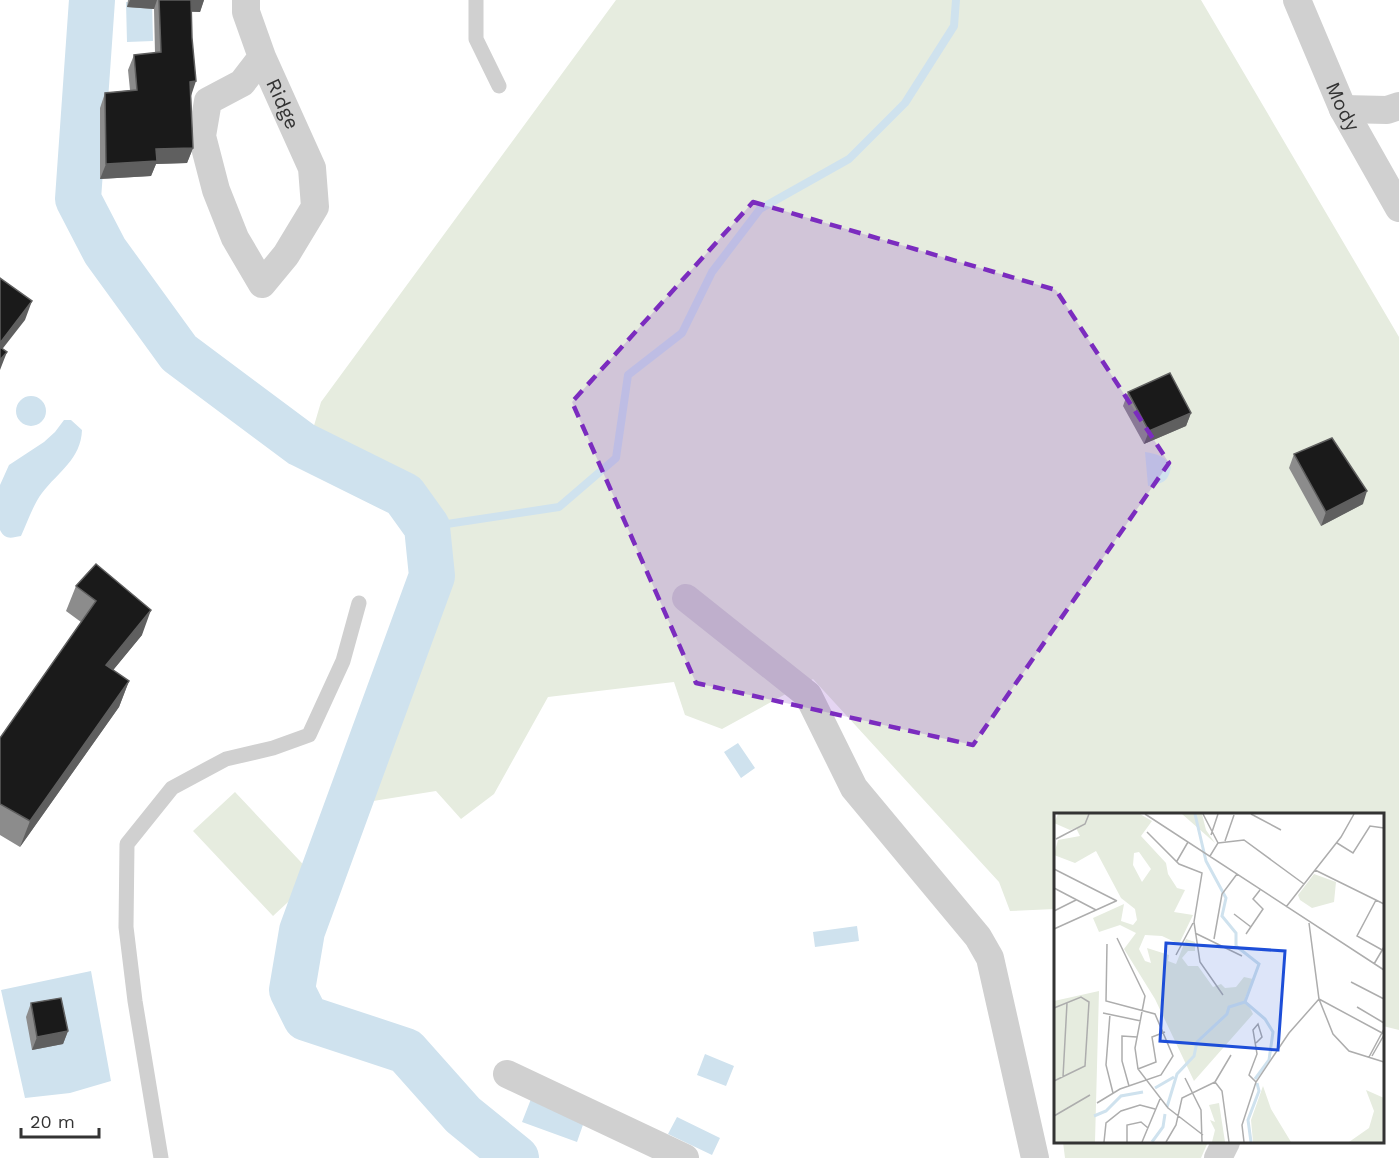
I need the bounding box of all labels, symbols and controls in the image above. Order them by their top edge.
street label: Ridge [261,75,305,133]
street label: Mody [1321,78,1365,136]
inset map [1054,813,1384,1143]
scale bar [21,1101,99,1139]
text: 20 m [30,1111,75,1132]

